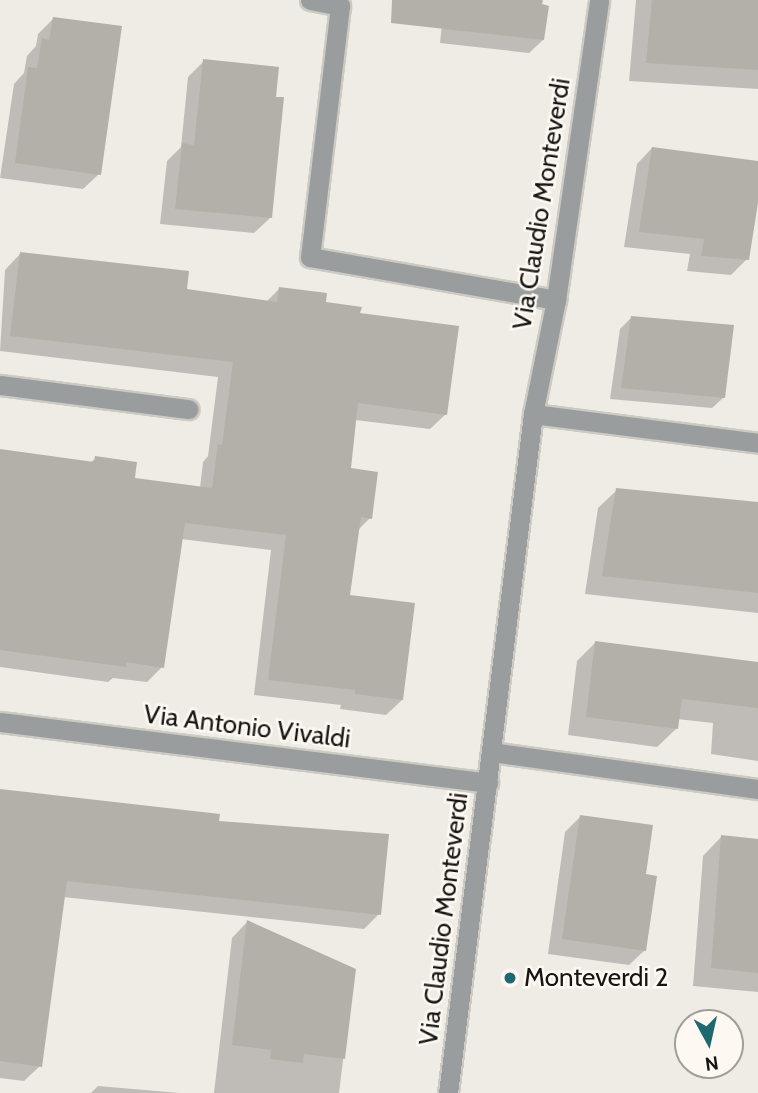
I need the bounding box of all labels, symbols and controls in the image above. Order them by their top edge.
street label: Via Claudio Monteverdi [507,76,577,332]
street label: Via Antonio Vivaldi [142,699,352,755]
street label: Via Claudio Monteverdi [413,791,475,1047]
place label: Monteverdi 2 [524,962,668,994]
marker: Monteverdi 2 [502,970,518,986]
north arrow [674,1009,744,1079]
text: N [703,1051,720,1076]

